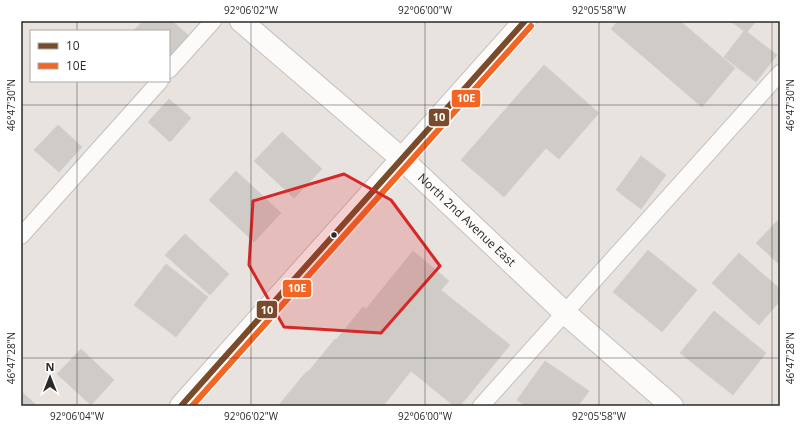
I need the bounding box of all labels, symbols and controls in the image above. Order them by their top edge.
text: 92°06'02"W [224,3,279,17]
text: 92°06'00"W [398,3,453,17]
text: 92°05'58"W [572,3,627,17]
legend [30,30,170,82]
text: 10 [66,37,80,54]
text: 10E [66,57,86,74]
text: 46°47'30"N [4,79,18,131]
text: 46°47'30"N [783,79,797,131]
line badge: 10E [451,89,481,108]
text: 10E [457,90,475,105]
line badge: 10 [428,108,450,127]
text: 10 [433,109,445,124]
street label: North 2nd Avenue East [414,169,520,270]
unlabelled marker [329,230,339,240]
line badge: 10E [282,279,312,298]
text: 10E [288,280,306,295]
line badge: 10 [256,300,278,319]
text: 10 [261,302,273,317]
text: 46°47'28"N [4,332,18,384]
text: 46°47'28"N [783,332,797,384]
north arrow [30,357,70,397]
text: N [46,359,54,374]
text: 92°06'04"W [50,409,105,423]
text: 92°06'02"W [224,409,279,423]
text: 92°06'00"W [398,409,453,423]
text: 92°05'58"W [572,409,627,423]

